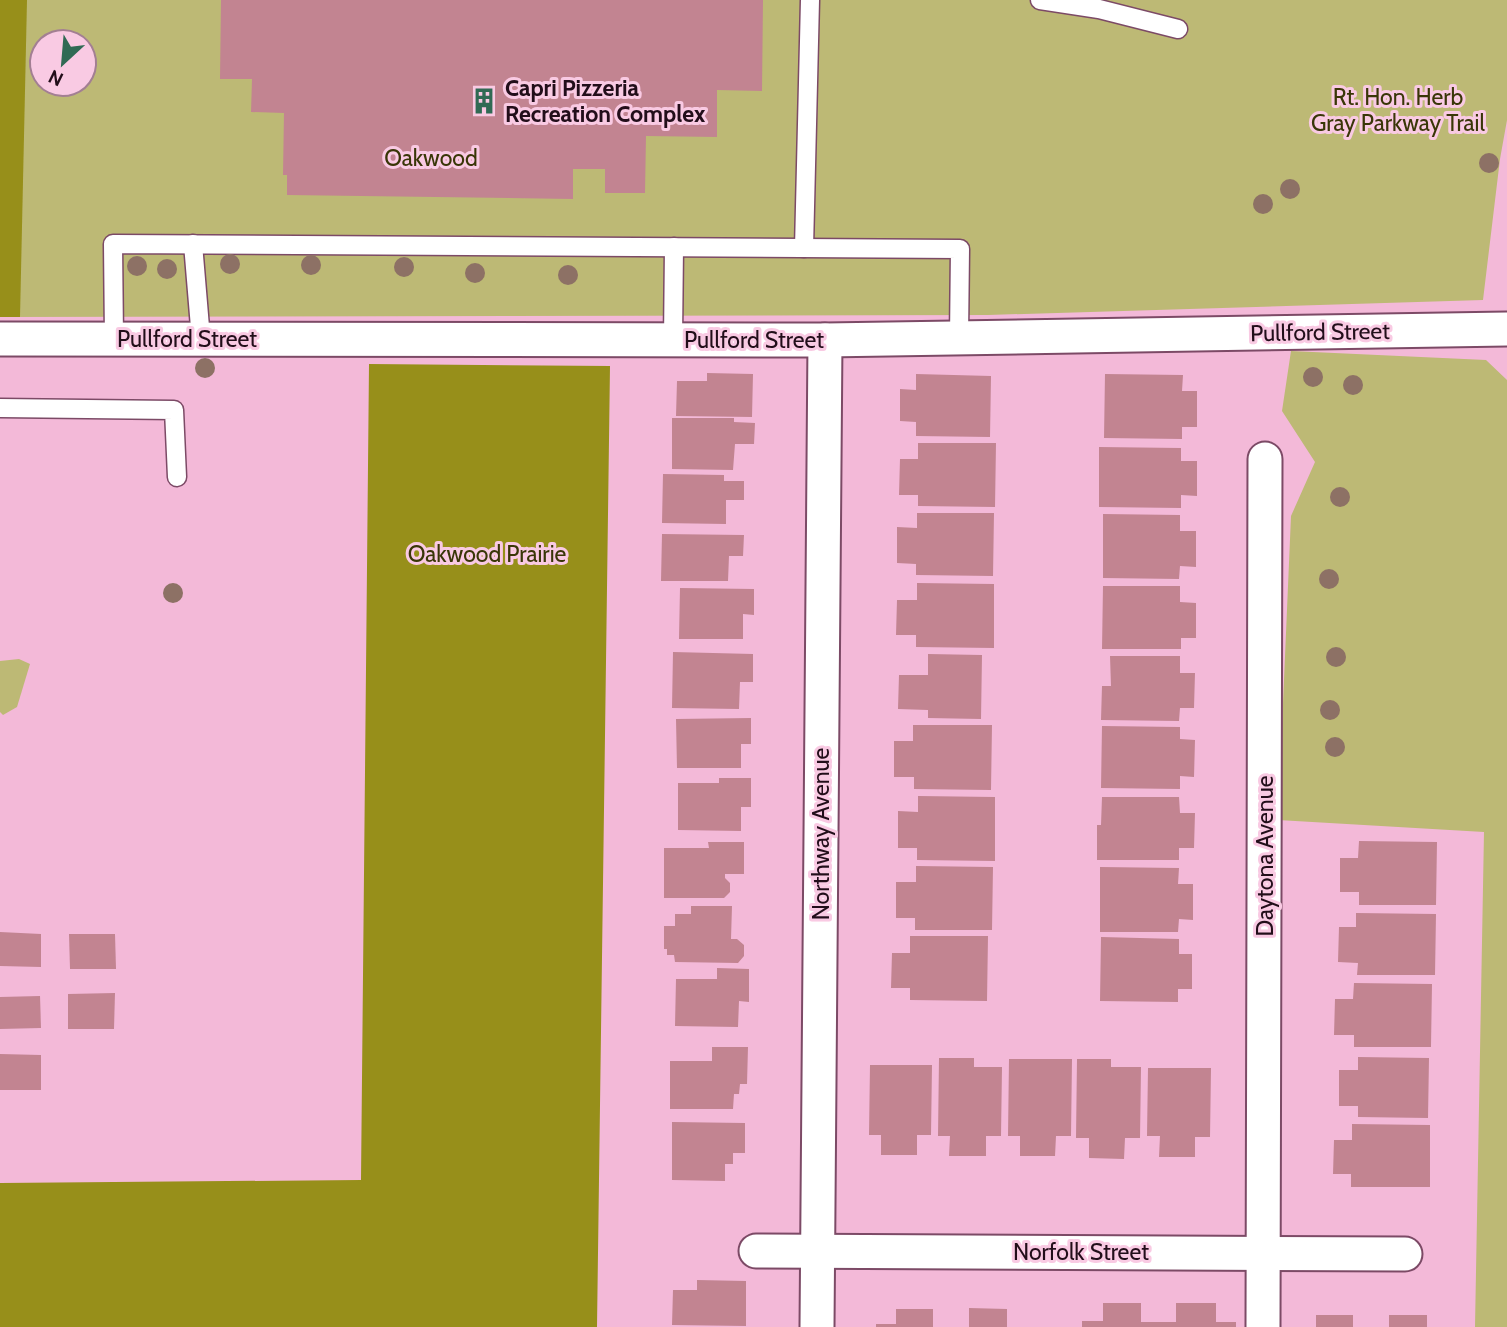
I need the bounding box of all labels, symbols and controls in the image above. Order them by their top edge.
north arrow [28,28,98,98]
text: N [45,65,67,91]
place label: Capri Pizzeria Recreation Complex [505,74,706,128]
park label: Rt. Hon. Herb Gray Parkway Trail [1311,83,1486,137]
building icon: Capri Pizzeria Recreation Complex [469,86,499,116]
park label: Oakwood [384,144,478,172]
street label: Pullford Street [1250,317,1390,347]
street label: Pullford Street [117,325,257,353]
street label: Pullford Street [684,326,824,354]
park label: Oakwood Prairie [408,540,567,568]
street label: Northway Avenue [807,747,835,920]
street label: Daytona Avenue [1251,775,1279,937]
street label: Norfolk Street [1013,1238,1149,1266]

